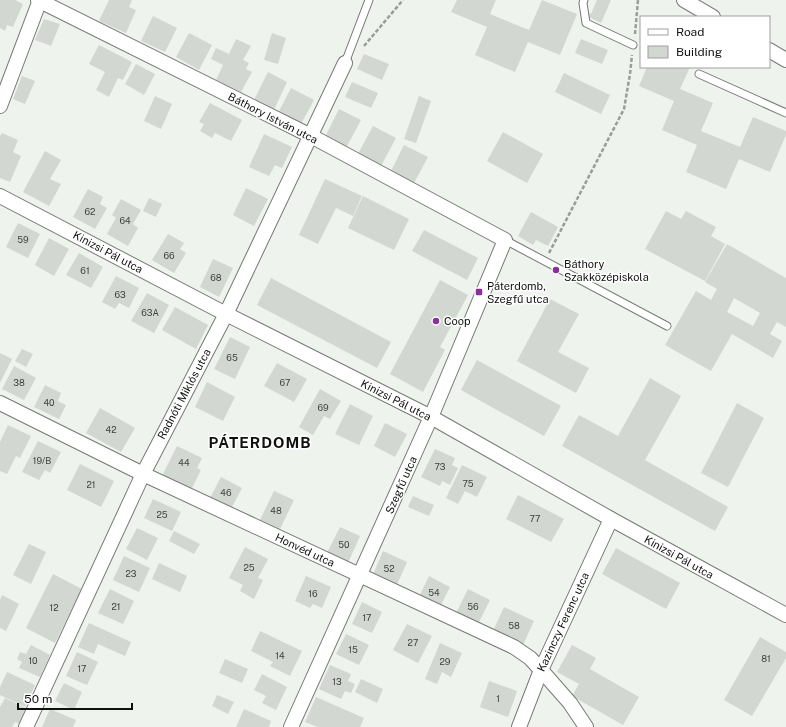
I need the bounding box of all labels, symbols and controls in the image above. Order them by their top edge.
legend [640,16,770,68]
text: Road [676,25,704,39]
text: Building [676,45,722,59]
street label: Báthory István utca [226,90,320,146]
house number: 62 [85,206,95,217]
house number: 64 [119,215,131,226]
street label: Kinizsi Pál utca [71,229,145,275]
house number: 59 [17,234,29,245]
house number: 66 [163,250,175,261]
place label: Báthory Szakközépiskola [564,258,649,283]
house number: 61 [80,265,90,276]
marker: Báthory Szakközépiskola [551,265,561,275]
house number: 68 [210,272,222,283]
place label: Páterdomb, Szegfű utca [487,280,549,305]
marker: Páterdomb, Szegfű utca [474,287,484,297]
house number: 63 [114,289,126,300]
house number: 63A [141,307,159,318]
place label: Coop [444,315,471,327]
marker: Coop [431,316,441,326]
street label: Radnóti Miklós utca [155,347,213,441]
house number: 65 [226,352,238,363]
house number: 38 [13,377,25,388]
house number: 67 [280,377,290,388]
street label: Kinizsi Pál utca [359,377,433,423]
house number: 40 [43,397,55,408]
house number: 69 [317,402,329,413]
house number: 42 [105,424,117,435]
district label: PÁTERDOMB [209,434,311,451]
street label: Szegfű utca [383,454,419,516]
house number: 19/B [33,455,51,466]
house number: 44 [178,457,190,468]
house number: 73 [435,461,446,472]
house number: 75 [462,478,474,489]
house number: 21 [86,479,96,490]
house number: 46 [220,487,232,498]
house number: 48 [270,505,282,516]
house number: 25 [156,509,168,520]
house number: 77 [530,513,540,524]
street label: Honvéd utca [273,531,337,569]
street label: Kinizsi Pál utca [642,533,716,581]
house number: 50 [338,539,350,550]
house number: 25 [243,562,255,573]
house number: 52 [383,563,395,574]
house number: 23 [125,568,137,579]
street label: Kazinczy Ferenc utca [535,571,591,673]
house number: 54 [428,587,440,598]
house number: 16 [308,588,318,599]
house number: 21 [111,601,121,612]
house number: 56 [467,601,479,612]
house number: 12 [49,602,59,613]
house number: 17 [362,612,372,623]
house number: 58 [508,620,520,631]
house number: 27 [408,637,418,648]
house number: 15 [348,644,358,655]
house number: 14 [275,650,285,661]
house number: 81 [761,653,771,664]
house number: 10 [28,655,38,666]
house number: 29 [440,656,451,667]
house number: 17 [77,663,87,674]
house number: 13 [332,676,342,687]
scale bar [18,685,132,711]
text: 50 m [24,692,52,706]
house number: 1 [496,693,500,704]

